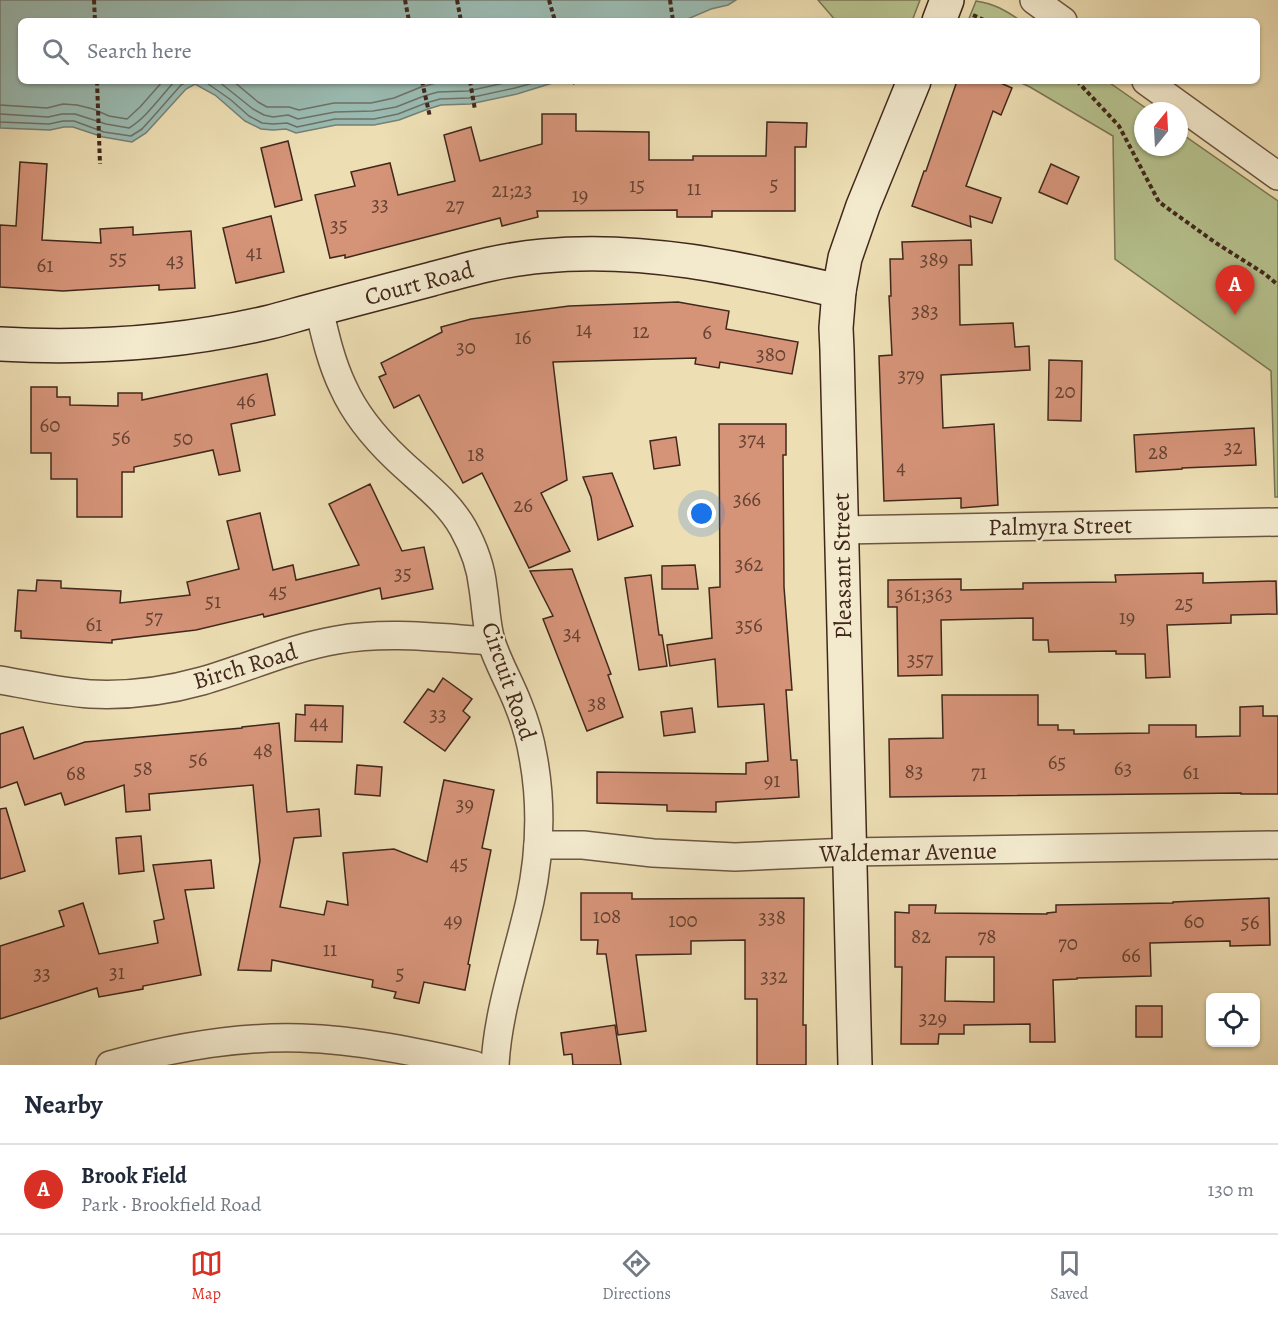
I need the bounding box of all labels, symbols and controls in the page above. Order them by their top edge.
search box [18,18,1260,84]
icon: search [39,35,72,68]
text: Search here [87,36,192,66]
north arrow [1134,102,1188,156]
house number: 5 [769,170,779,198]
house number: 15 [629,171,645,199]
house number: 11 [687,174,701,202]
house number: 21;23 [492,176,532,204]
house number: 19 [572,181,588,209]
house number: 33 [371,190,389,218]
house number: 27 [446,191,465,219]
house number: 35 [330,211,348,239]
house number: 41 [246,238,262,266]
house number: 55 [109,244,127,272]
house number: 389 [920,245,948,273]
house number: 43 [166,246,184,274]
house number: 61 [37,251,53,279]
street label: Court Road [361,253,477,313]
pin: A [1216,266,1254,315]
house number: 383 [911,297,939,325]
house number: 14 [576,315,592,343]
house number: 12 [632,317,650,345]
house number: 6 [702,318,712,346]
house number: 16 [515,323,532,351]
house number: 30 [456,333,476,361]
house number: 380 [756,340,786,368]
house number: 379 [897,361,925,389]
house number: 20 [1054,377,1076,405]
house number: 46 [236,386,256,414]
house number: 60 [40,411,60,439]
house number: 56 [112,423,131,451]
house number: 50 [173,424,193,452]
house number: 374 [738,425,766,453]
house number: 32 [1224,433,1242,461]
house number: 28 [1148,438,1168,466]
house number: 18 [467,440,485,468]
house number: 4 [896,453,906,481]
house number: 366 [733,485,761,513]
house number: 26 [513,491,533,519]
street label: Pleasant Street [825,492,859,640]
your location [687,499,716,528]
street label: Palmyra Street [988,509,1132,543]
house number: 362 [735,550,763,578]
house number: 35 [394,559,412,587]
house number: 45 [269,577,287,605]
house number: 361;363 [895,580,953,608]
house number: 51 [205,587,221,615]
house number: 25 [1174,589,1194,617]
house number: 57 [145,603,163,631]
house number: 19 [1119,603,1135,631]
house number: 61 [86,610,102,638]
house number: 356 [735,611,763,639]
street label: Circuit Road [474,618,544,744]
house number: 34 [563,619,581,647]
street label: Birch Road [189,635,301,697]
house number: 357 [907,645,933,673]
house number: 38 [588,689,606,717]
house number: 33 [429,700,447,728]
house number: 44 [309,708,329,736]
house number: 48 [253,736,273,764]
house number: 56 [189,745,208,773]
house number: 65 [1048,748,1066,776]
house number: 58 [133,754,153,782]
house number: 63 [1114,754,1132,782]
house number: 83 [905,757,923,785]
house number: 71 [971,758,987,786]
house number: 61 [1183,758,1199,786]
house number: 68 [66,759,86,787]
house number: 91 [764,766,780,794]
house number: 39 [456,790,474,818]
street label: Waldemar Avenue [818,834,997,870]
house number: 45 [450,849,468,877]
house number: 108 [593,902,621,930]
house number: 338 [758,903,786,931]
house number: 49 [443,906,463,934]
house number: 100 [668,906,698,934]
house number: 60 [1184,907,1204,935]
house number: 56 [1241,908,1260,936]
house number: 82 [911,922,931,950]
house number: 78 [977,922,997,950]
house number: 70 [1058,929,1078,957]
house number: 11 [323,935,337,963]
house number: 66 [1121,941,1141,969]
house number: 31 [109,958,125,986]
house number: 33 [33,959,51,987]
house number: 5 [395,959,405,987]
house number: 332 [760,962,788,990]
map controls [1206,993,1260,1047]
button: locate [1206,993,1260,1047]
house number: 329 [919,1004,947,1032]
text: Nearby [24,1087,103,1122]
text: Brook Field [81,1161,187,1191]
text: A [37,1176,50,1203]
text: 130 m [1208,1176,1254,1203]
text: Park · Brookfield Road [81,1191,261,1218]
tab: Map [190,1247,223,1305]
tab: Directions [602,1247,671,1305]
tab: Saved [1050,1247,1088,1305]

